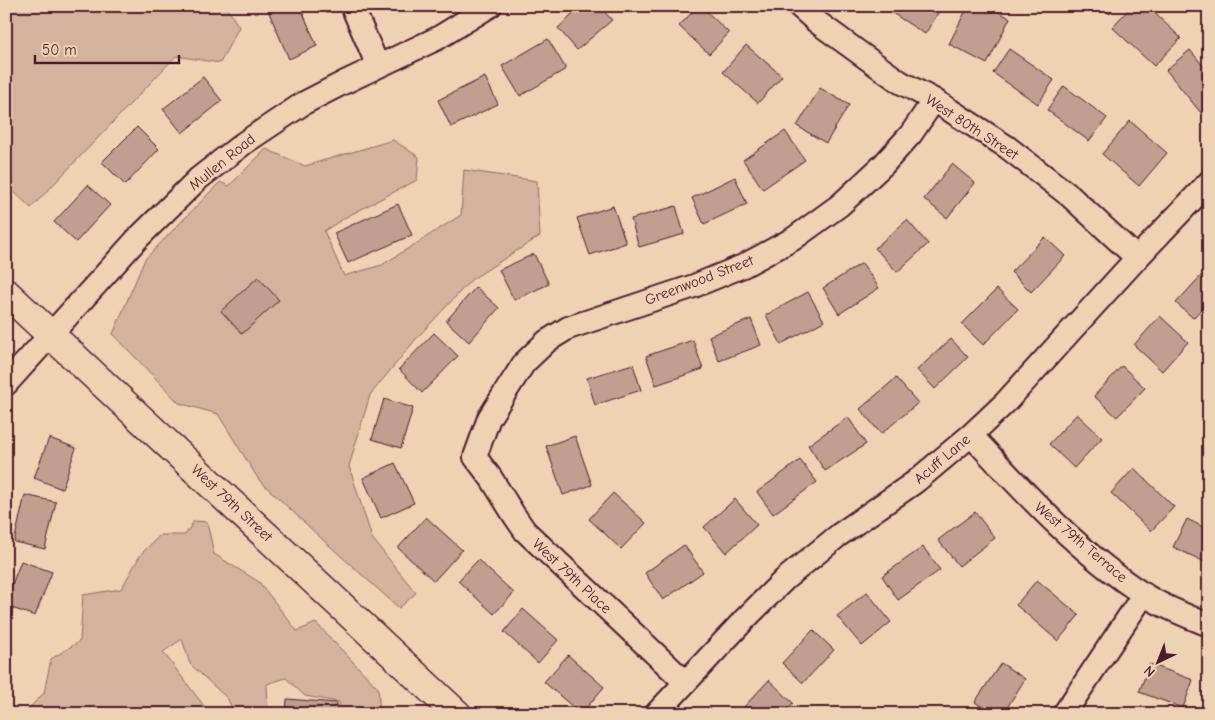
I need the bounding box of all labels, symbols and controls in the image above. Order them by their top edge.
scale bar [35,32,179,64]
text: 50 m [42,41,77,59]
street label: West 80th Street [922,90,1022,164]
street label: Mullen Road [185,130,259,194]
street label: Greenwood Street [642,251,756,309]
street label: Acuff Lane [910,430,974,488]
street label: West 79th Street [187,461,277,546]
street label: West 79th Terrace [1031,498,1131,586]
street label: West 79th Place [529,535,616,618]
north arrow [1132,638,1182,688]
text: N [1140,662,1159,680]

